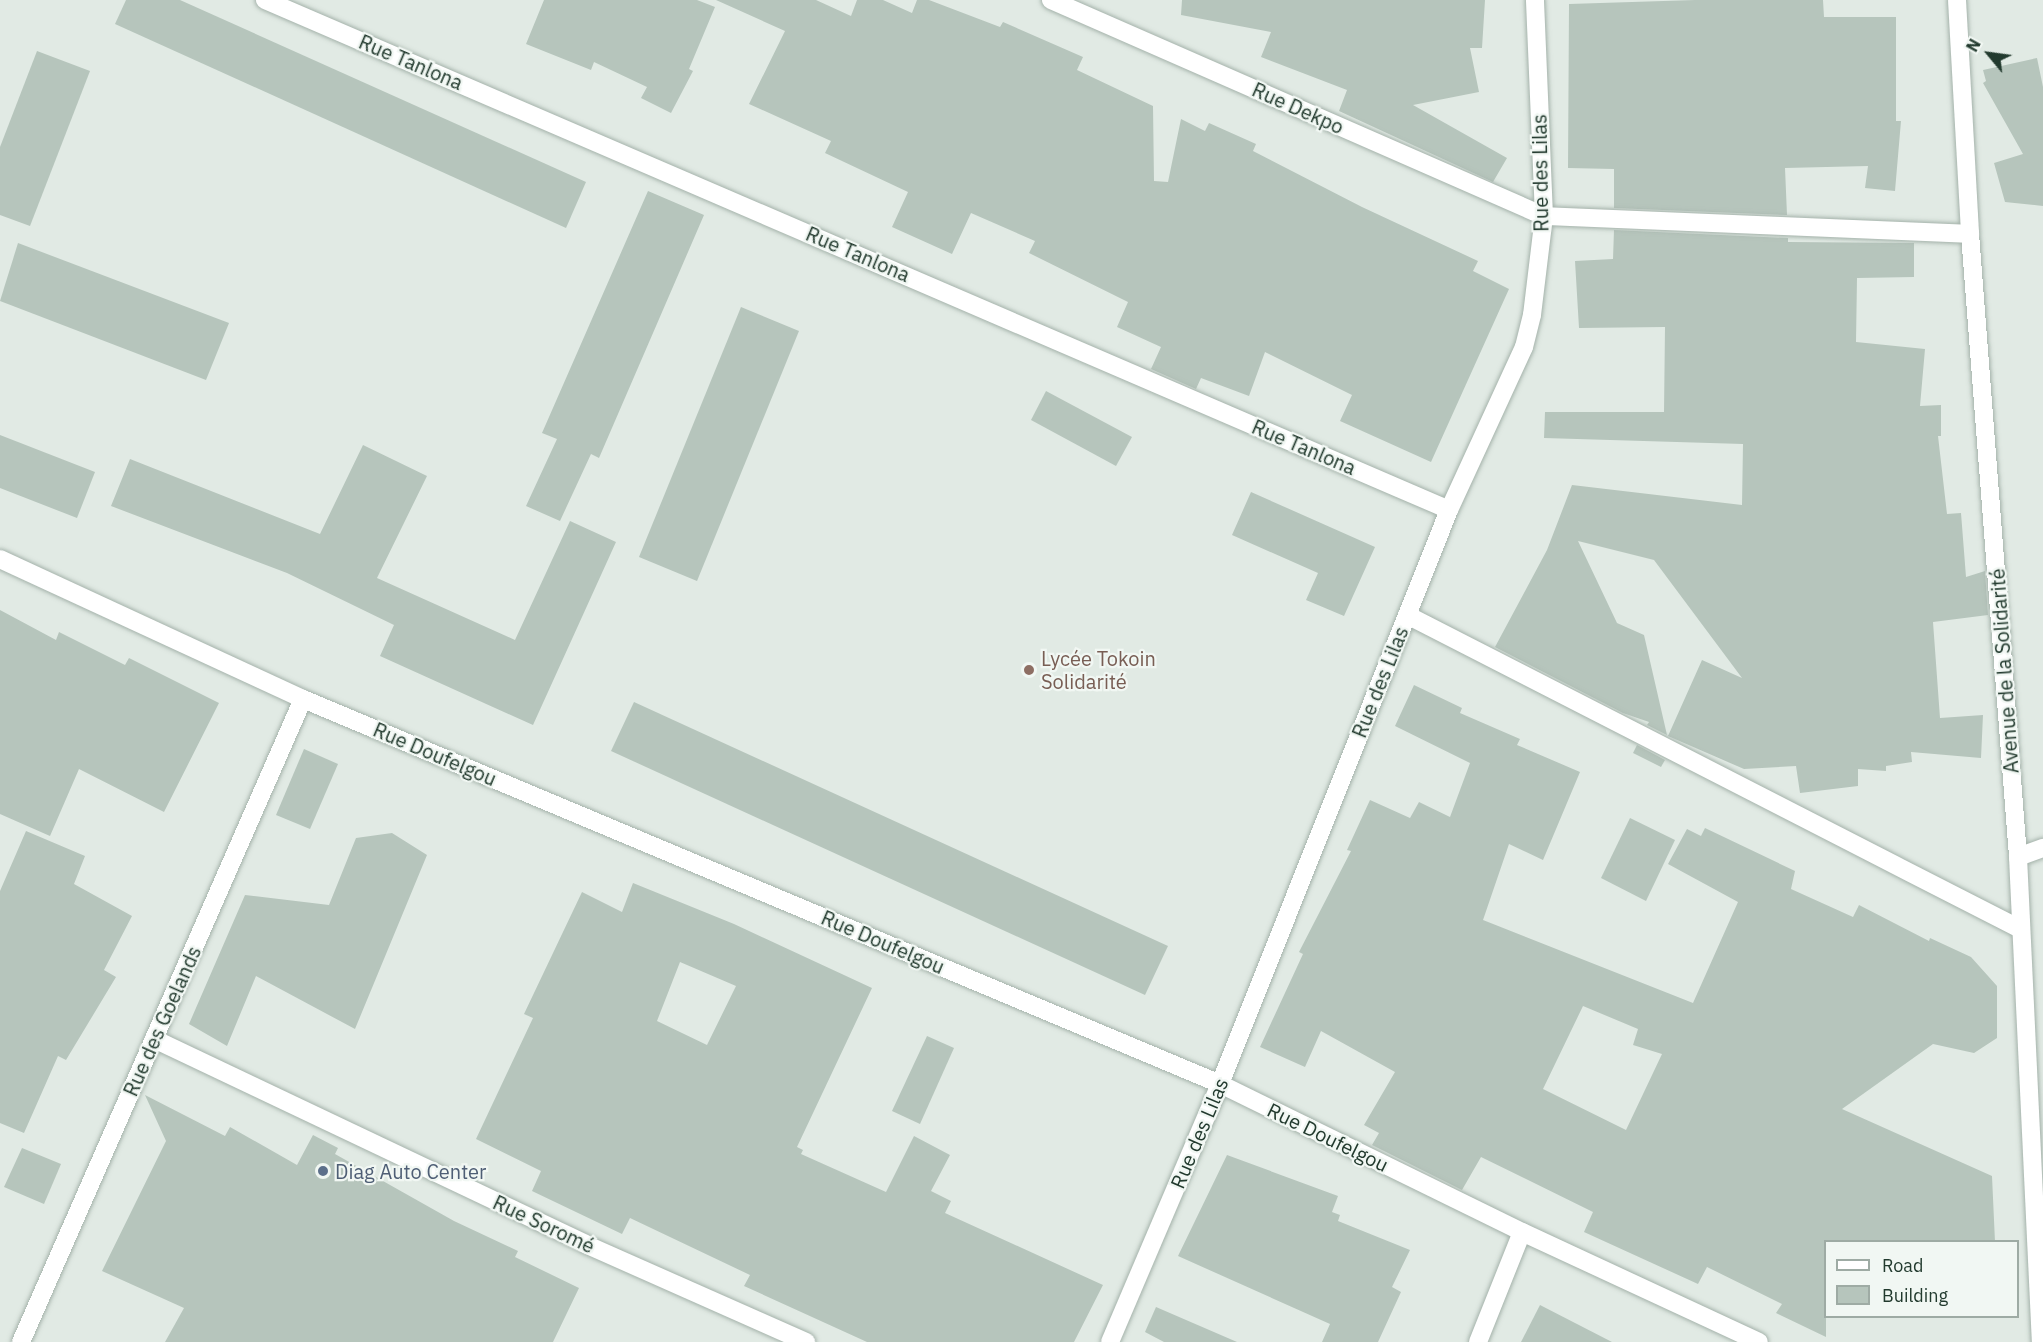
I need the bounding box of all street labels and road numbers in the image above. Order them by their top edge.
street label: Rue Tanlona [355,29,467,95]
street label: Rue Dekpo [1249,77,1347,139]
street label: Rue des Lilas [1527,114,1553,232]
street label: Rue Tanlona [802,221,914,287]
street label: Rue Tanlona [1248,414,1360,480]
street label: Avenue de la Solidarité [1985,568,2023,774]
street label: Rue des Lilas [1347,623,1413,741]
street label: Rue Doufelgou [370,717,500,791]
street label: Rue Doufelgou [818,905,948,979]
street label: Rue des Goelands [118,942,206,1100]
street label: Rue des Lilas [1165,1074,1233,1192]
street label: Rue Doufelgou [1264,1097,1392,1177]
street label: Rue Soromé [489,1190,599,1258]

